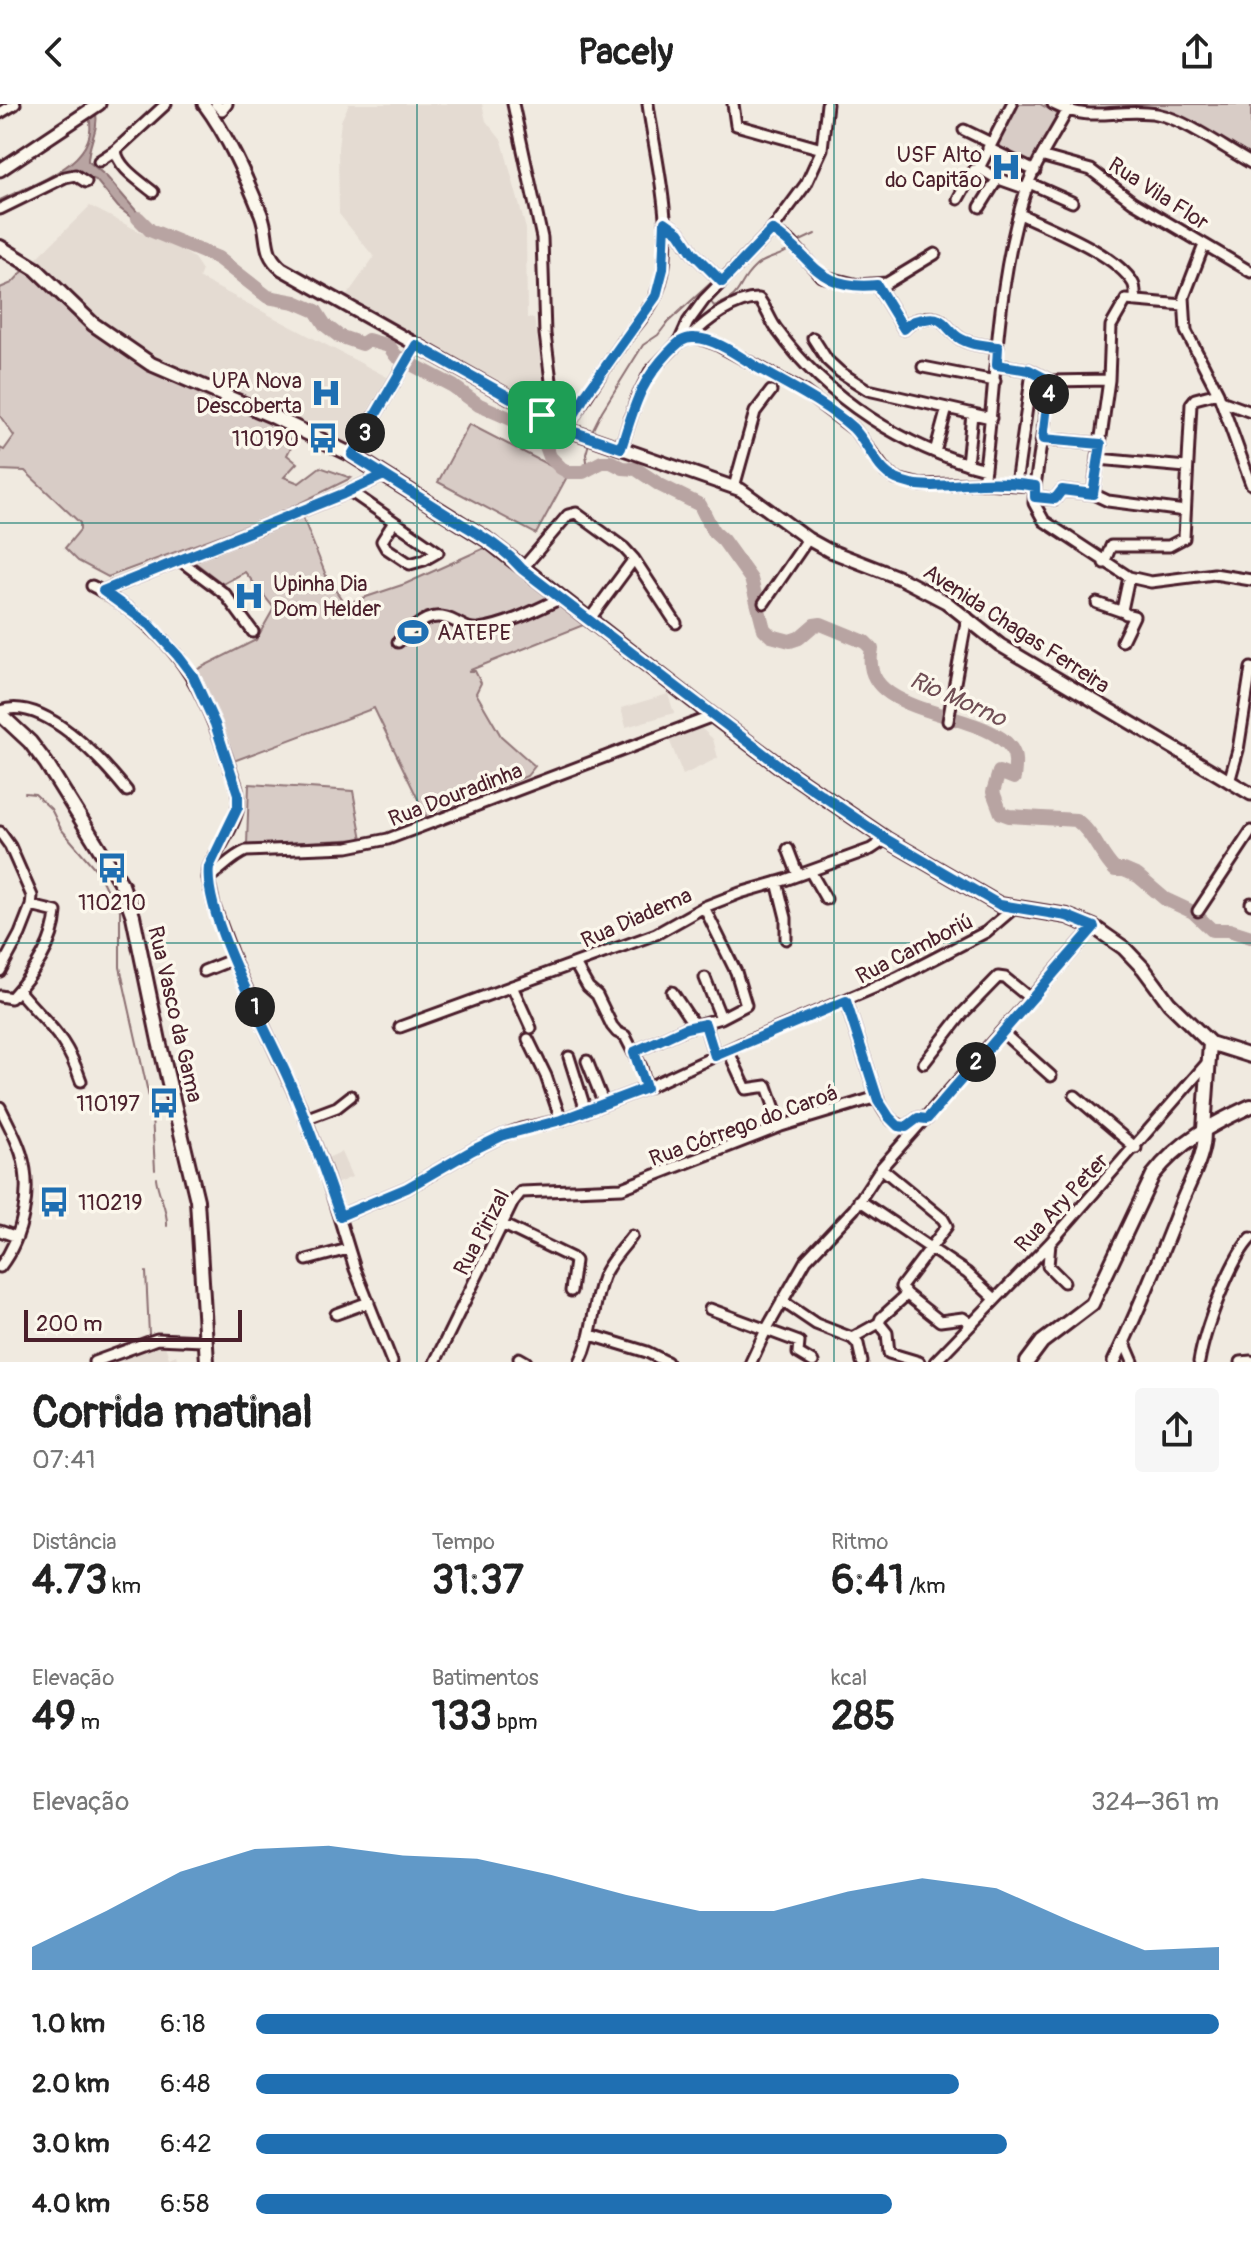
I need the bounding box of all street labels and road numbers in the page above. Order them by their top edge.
street label: Rua Vila Flor [1103,151,1214,237]
street label: Avenida Chagas Ferreira [918,558,1115,700]
street label: Rua Douradinha [385,757,526,833]
street label: Rua Diadema [577,881,696,955]
street label: Rua Camboriú [851,907,978,990]
street label: Rua Vasco da Gama [141,923,209,1105]
street label: Rua Córrego do Caroá [645,1079,841,1173]
street label: Rua Ary Peter [1009,1147,1115,1258]
street label: Rua Pirizal [448,1185,516,1280]

